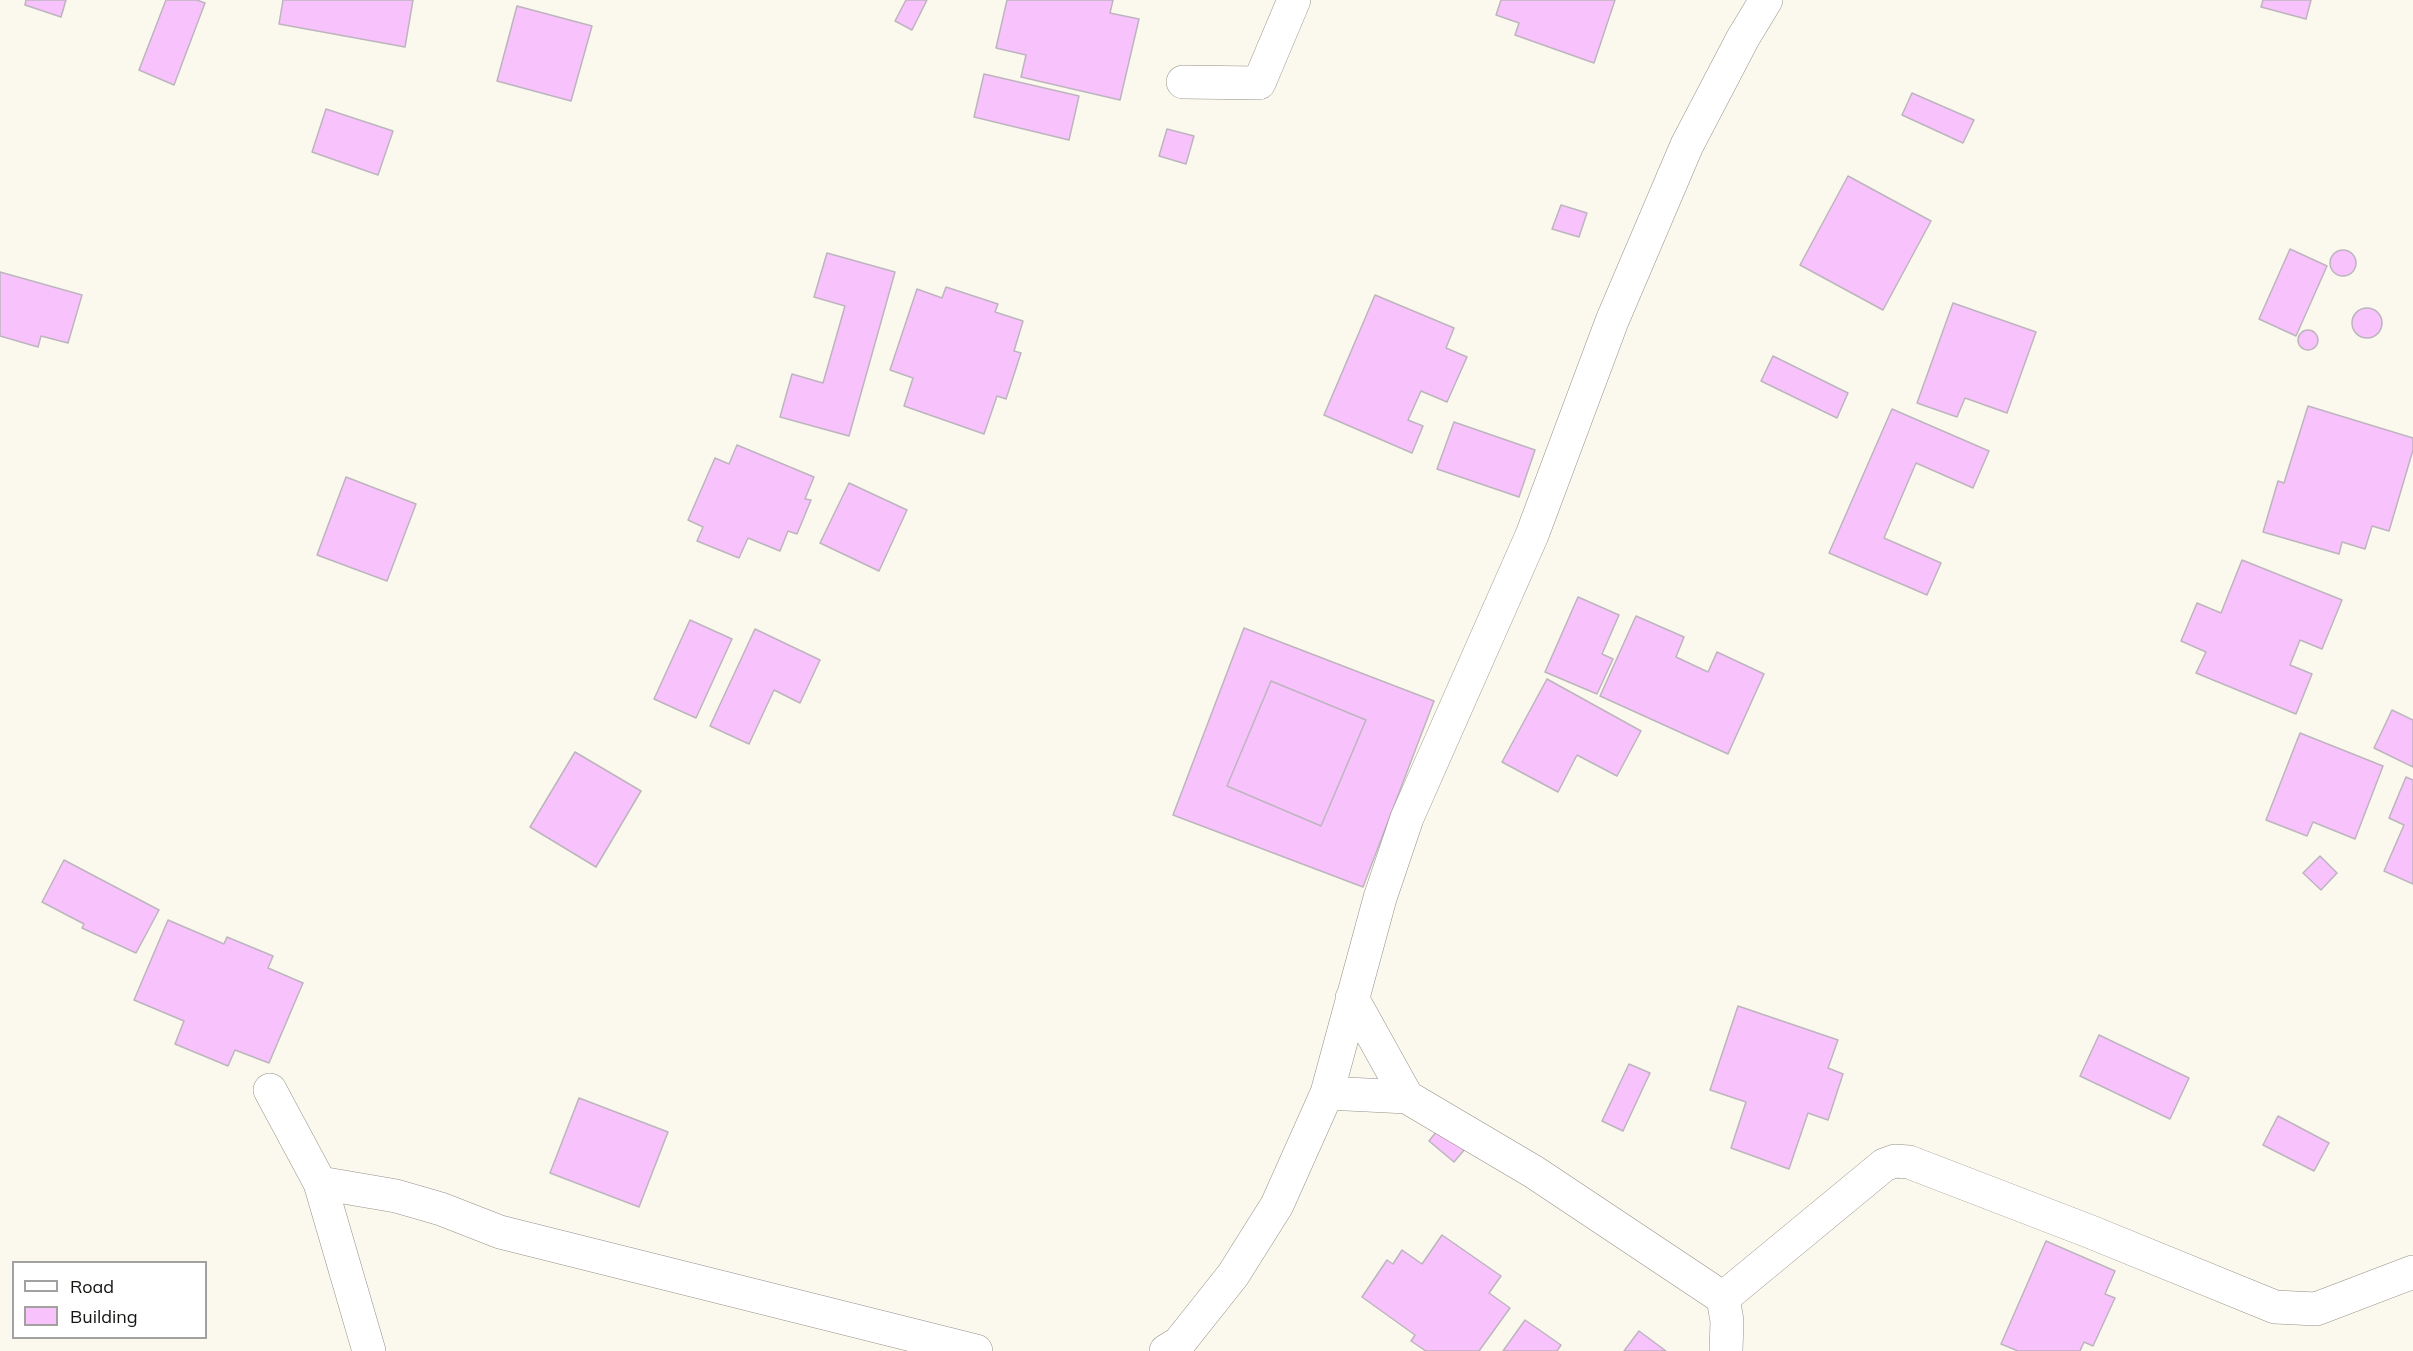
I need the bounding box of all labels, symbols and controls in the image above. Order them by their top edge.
legend [12,1261,207,1339]
text: Road [70,1275,114,1298]
text: Building [70,1305,138,1328]

